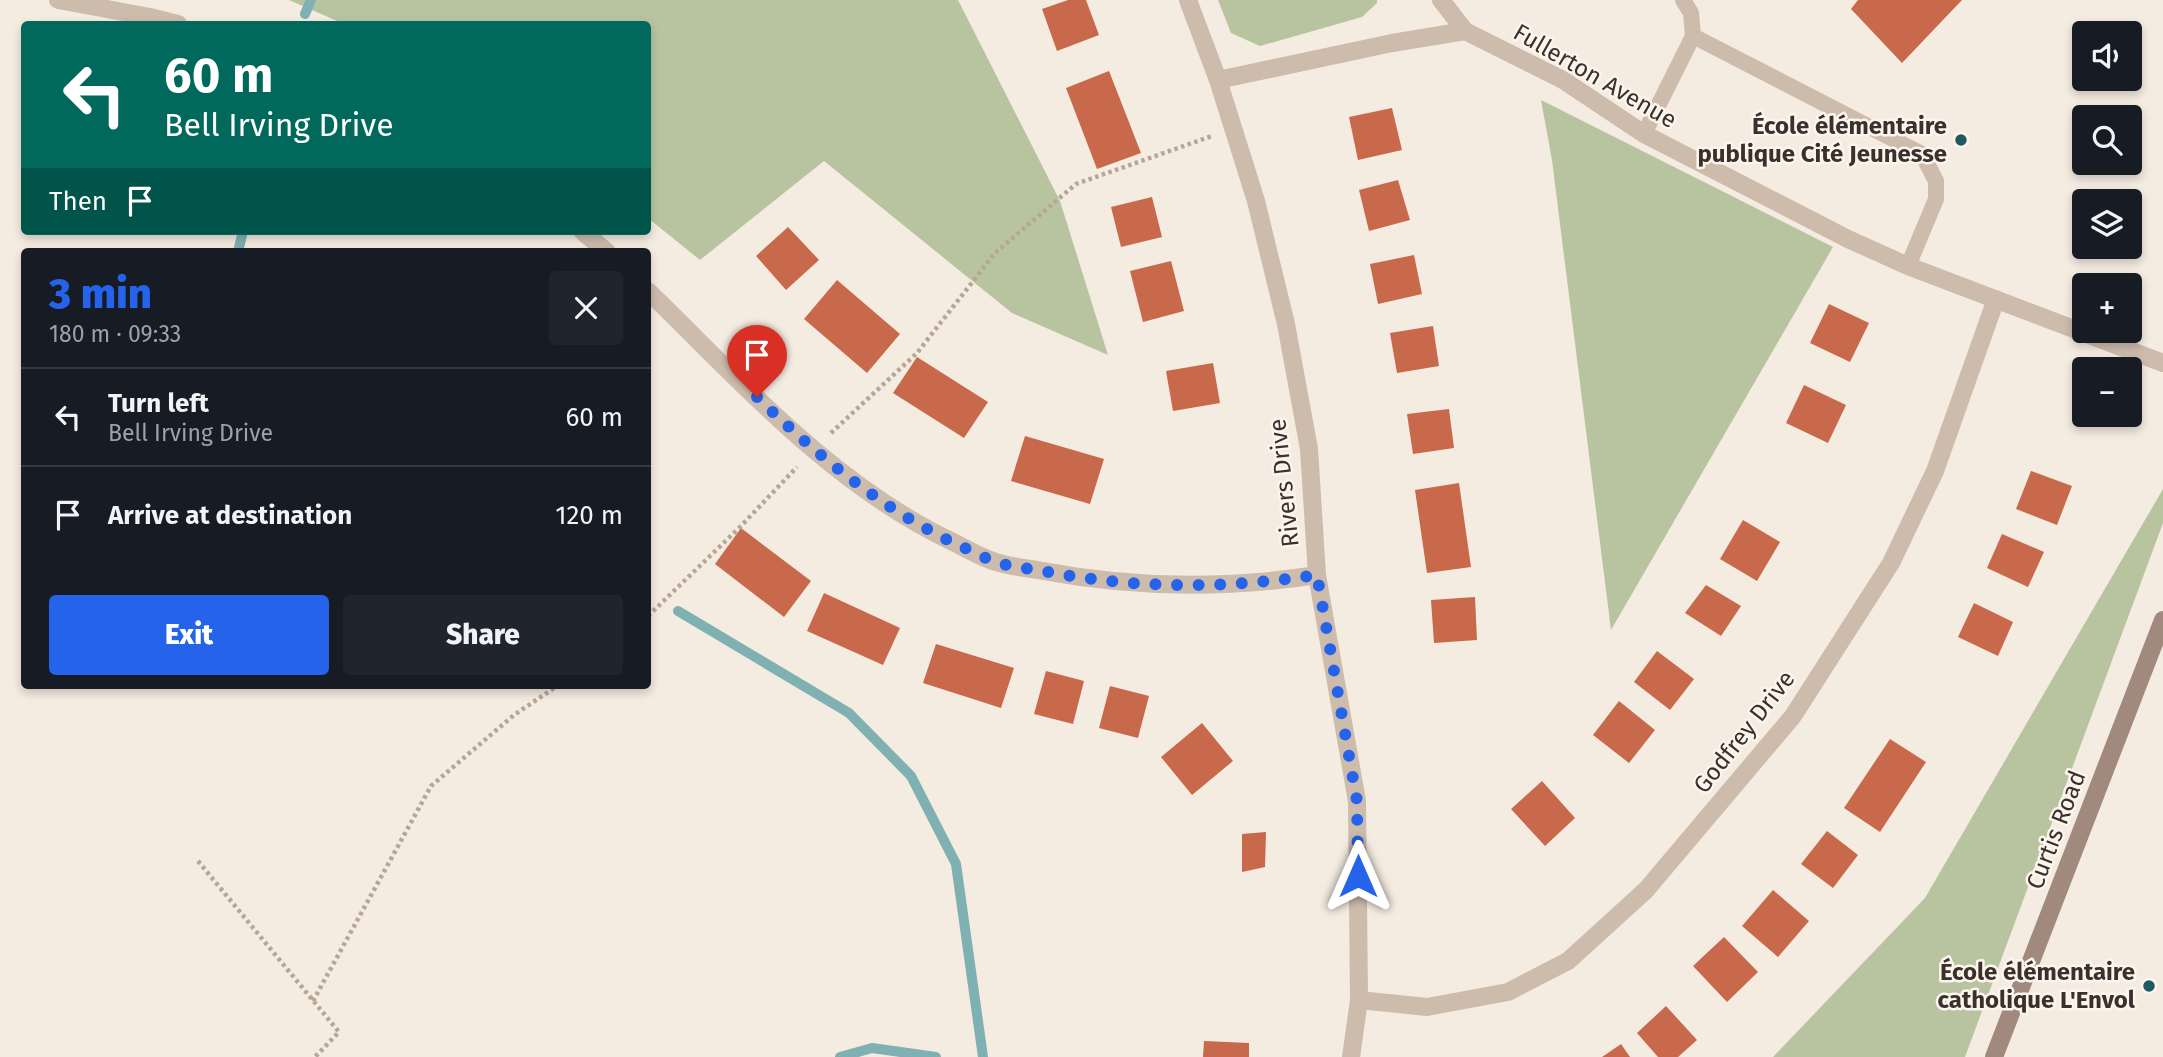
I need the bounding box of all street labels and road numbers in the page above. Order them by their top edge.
street label: Fullerton Avenue [1509,18,1681,134]
street label: Rivers Drive [1263,417,1305,549]
street label: Godfrey Drive [1688,665,1800,799]
street label: Curtis Road [2021,767,2091,893]

